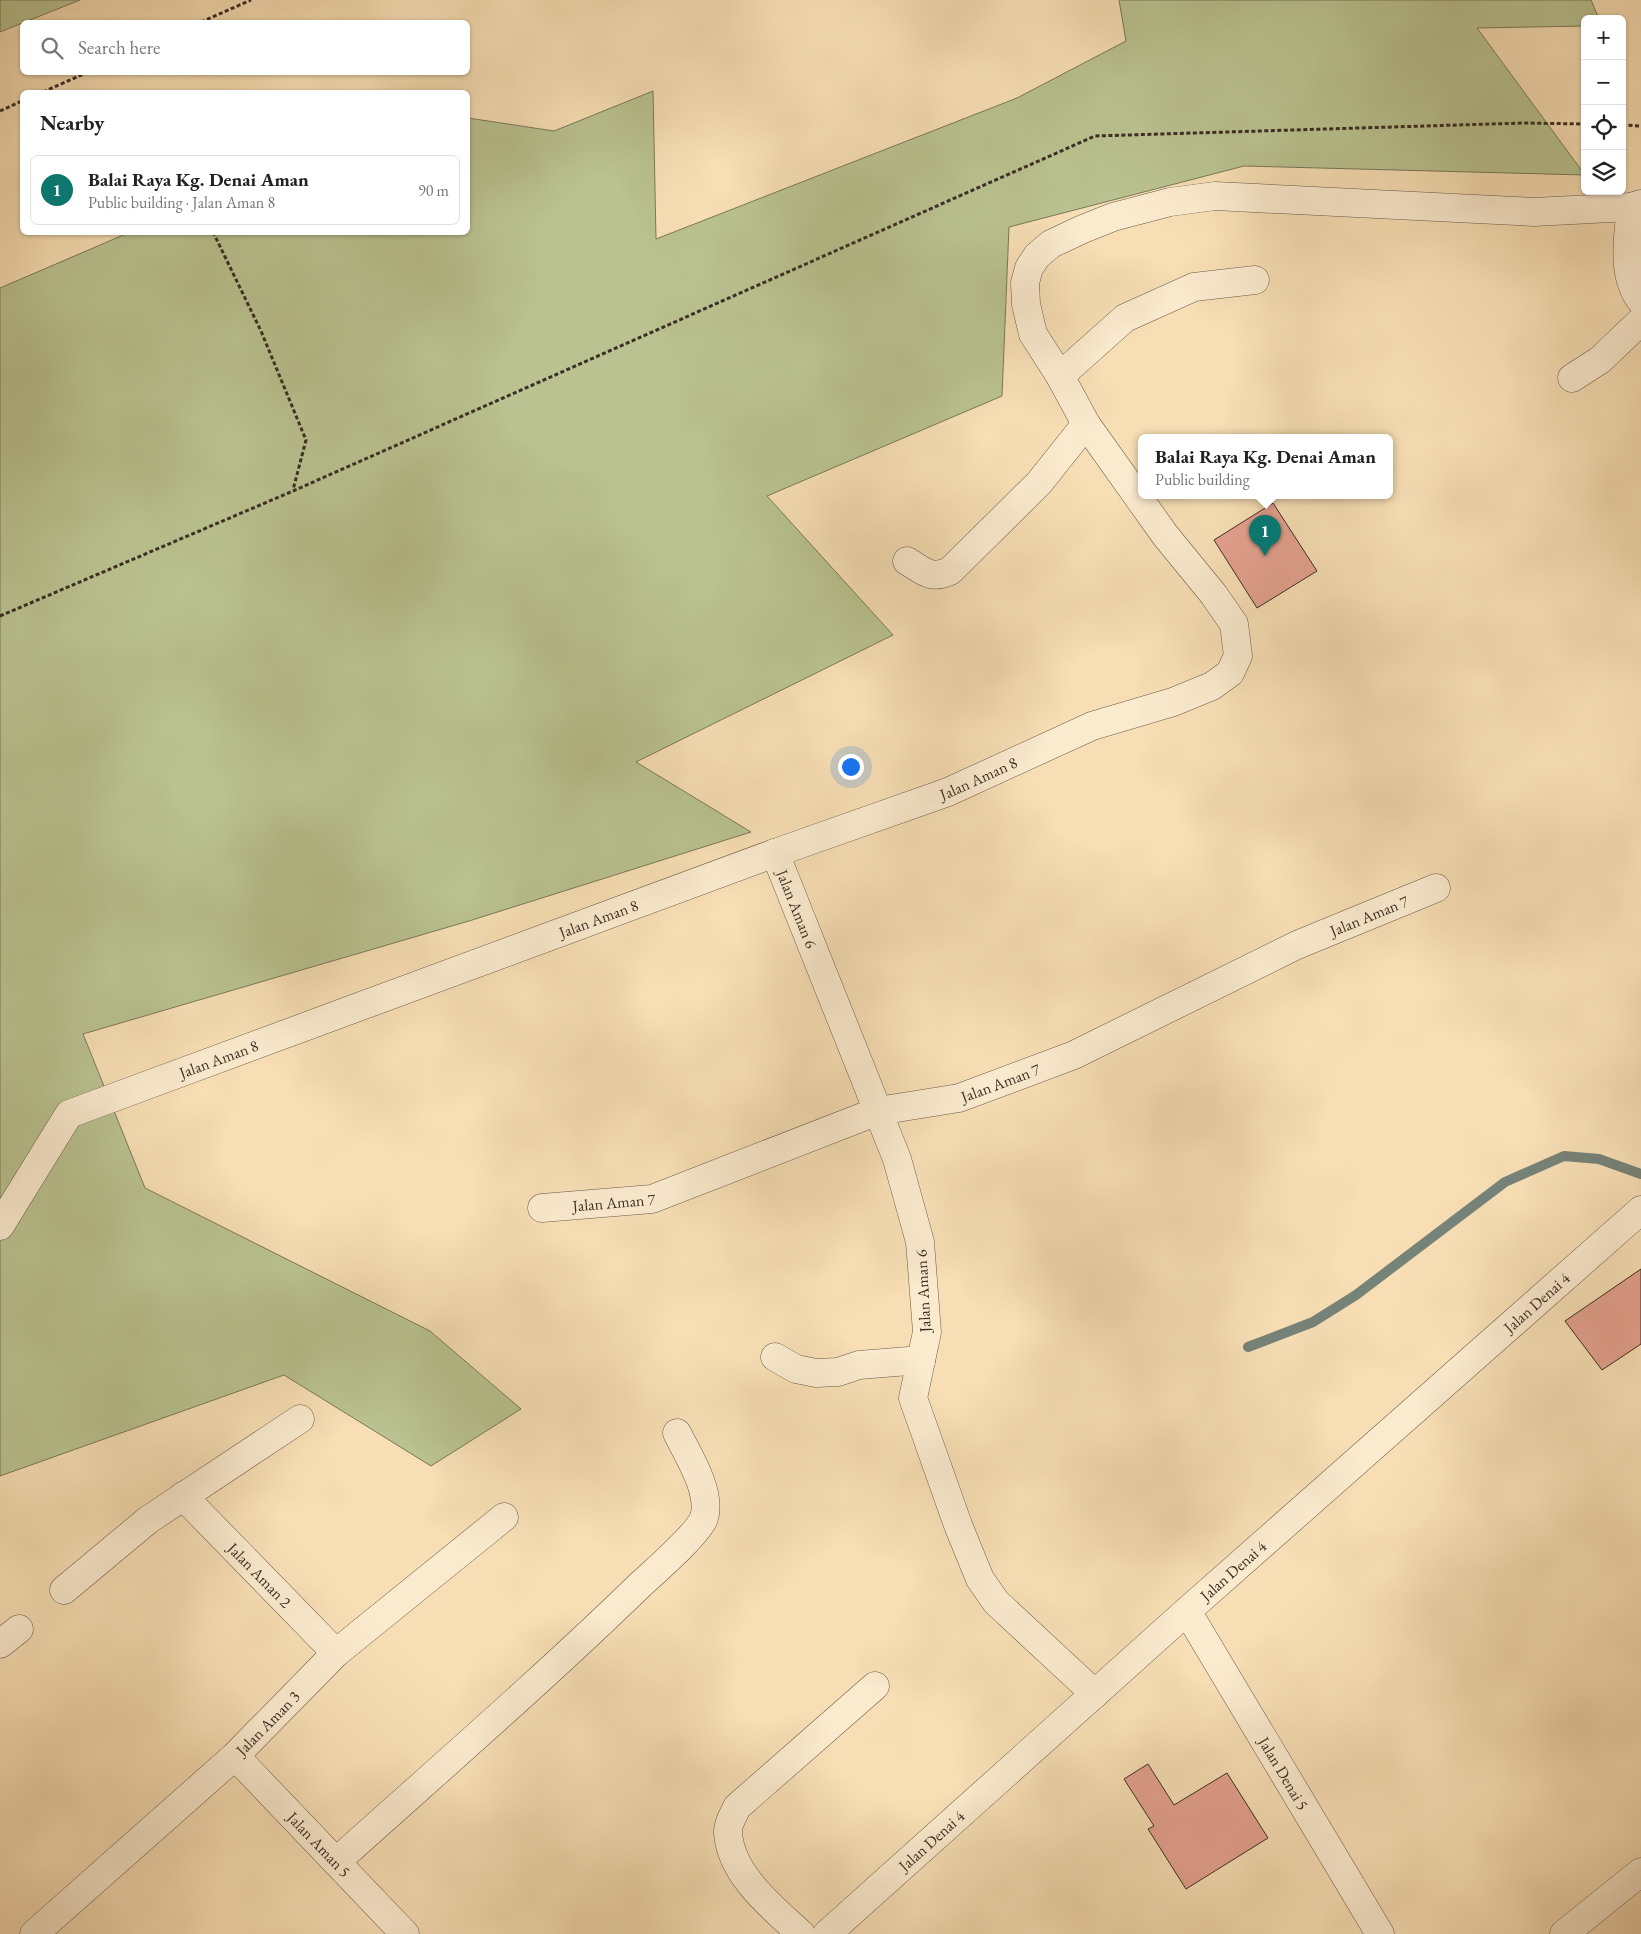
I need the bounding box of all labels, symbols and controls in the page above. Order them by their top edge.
map controls [1581,15,1626,195]
button: + [1581,15,1626,60]
search box [20,20,470,75]
icon: search [38,34,66,62]
text: Search here [78,35,160,60]
button: − [1581,60,1626,105]
button: locate [1581,105,1626,150]
text: Nearby [40,109,104,136]
button: layers [1581,150,1626,195]
text: Balai Raya Kg. Denai Aman [88,167,309,192]
text: 1 [53,180,61,201]
text: 90 m [418,180,449,201]
text: Public building · Jalan Aman 8 [88,192,275,213]
popup [1138,434,1393,499]
text: Balai Raya Kg. Denai Aman [1155,444,1376,469]
text: Public building [1155,469,1250,490]
pin: 1 [1249,515,1281,556]
street label: Jalan Aman 8 [935,751,1021,805]
your location [838,754,864,780]
street label: Jalan Aman 6 [771,864,822,951]
street label: Jalan Aman 7 [1325,890,1412,942]
street label: Jalan Aman 8 [554,894,641,943]
street label: Jalan Aman 8 [174,1034,261,1084]
street label: Jalan Aman 7 [956,1058,1043,1108]
street label: Jalan Aman 7 [570,1188,656,1216]
street label: Jalan Aman 6 [910,1249,936,1335]
street label: Jalan Denai 4 [1497,1267,1574,1339]
street label: Jalan Denai 4 [1194,1535,1271,1607]
street label: Jalan Aman 2 [222,1536,296,1612]
street label: Jalan Aman 3 [230,1686,304,1761]
street label: Jalan Denai 5 [1253,1731,1314,1814]
street label: Jalan Denai 4 [892,1805,969,1877]
street label: Jalan Aman 5 [282,1806,356,1881]

